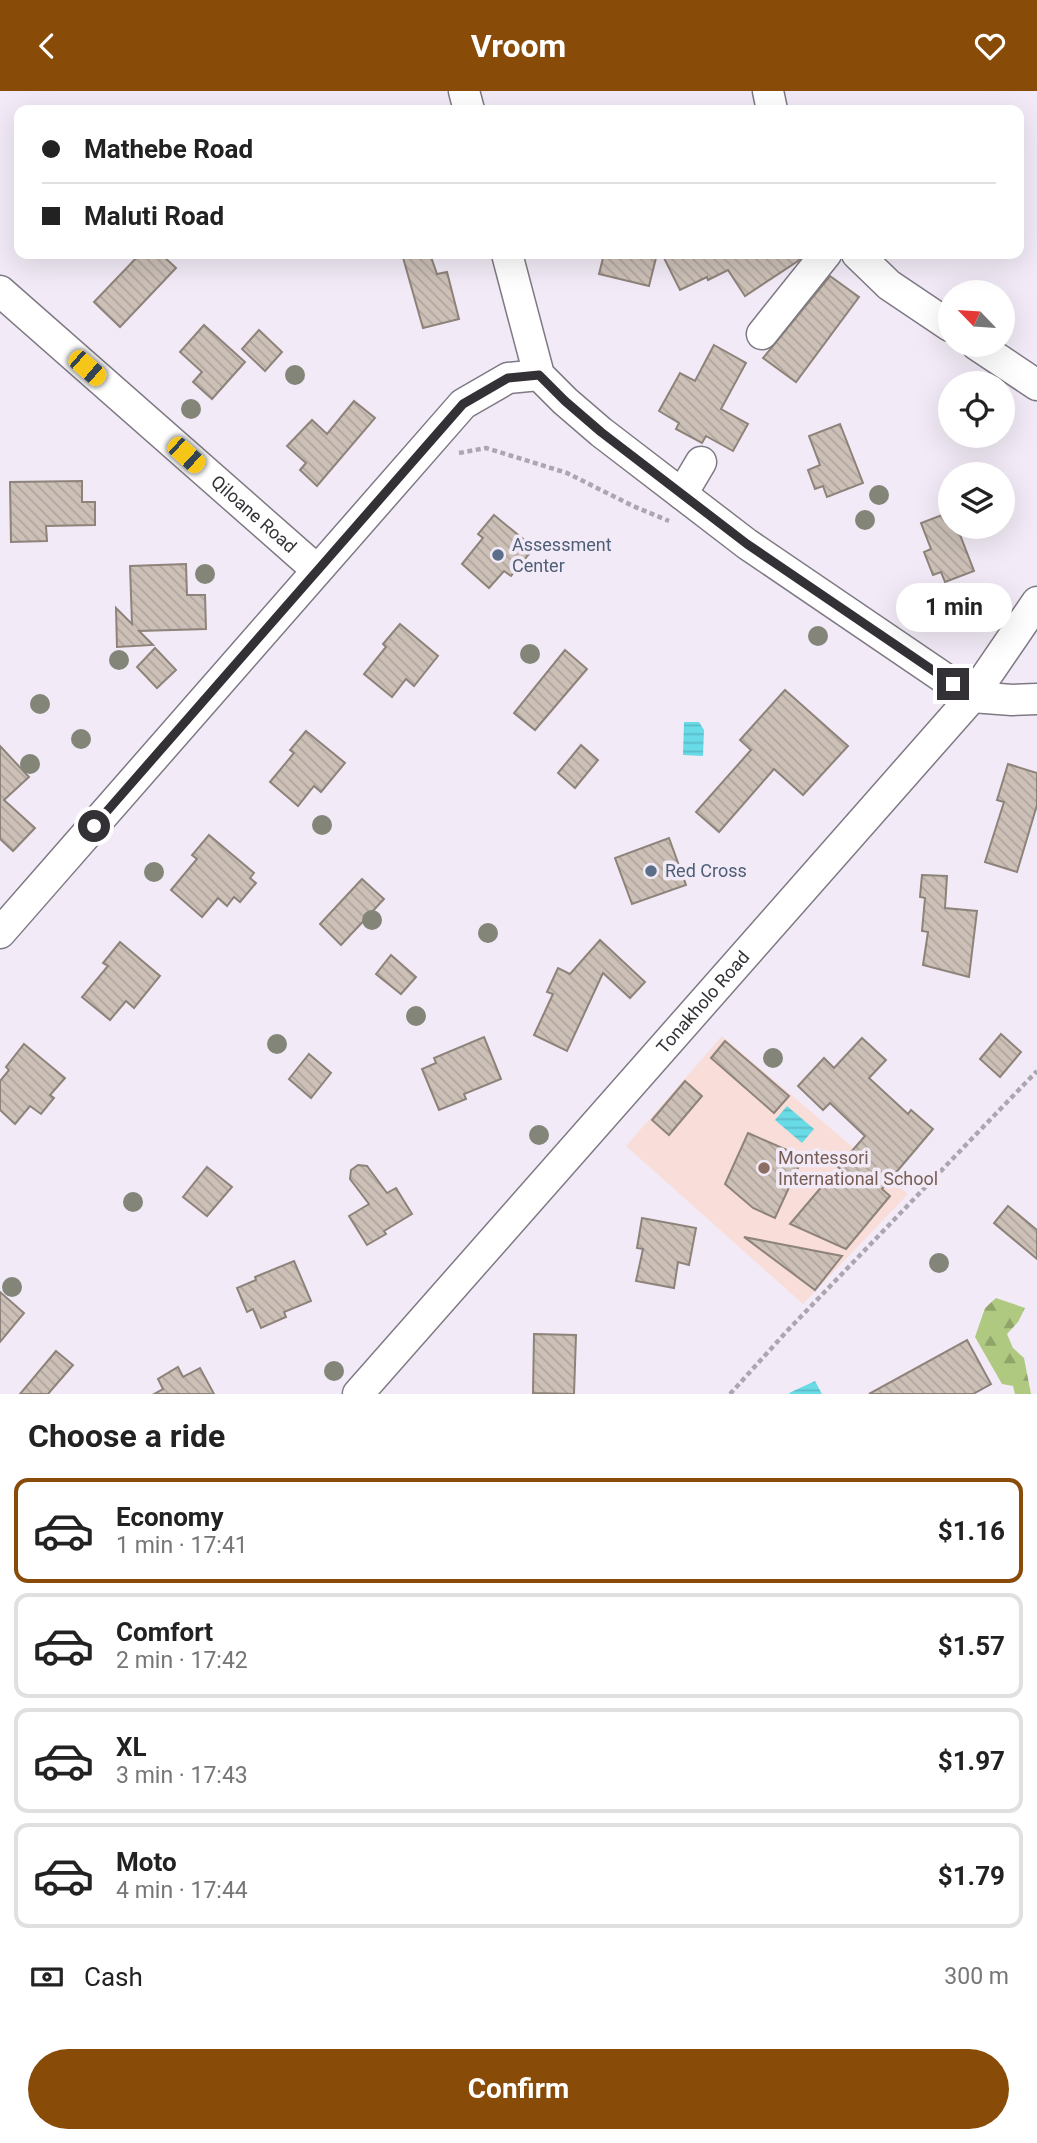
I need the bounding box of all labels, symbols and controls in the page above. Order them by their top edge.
icon: back [28,27,66,65]
text: Vroom [471,27,566,65]
icon: heart [971,27,1009,65]
text: Mathebe Road [84,134,253,164]
text: Maluti Road [84,201,224,231]
north arrow [938,280,1015,357]
map controls [938,280,1015,539]
car [65,346,110,390]
button: locate [938,371,1015,448]
car [164,433,209,477]
button: layers [938,462,1015,539]
street label: Qiloane Road [207,471,301,557]
place label: Assessment Center [512,534,612,576]
marker: Assessment Center [490,547,506,563]
callout: 1 min [895,582,1011,631]
text: 1 min [925,594,983,621]
route end [937,668,969,700]
route start [78,810,110,842]
place label: Red Cross [665,860,747,881]
marker: Red Cross [643,863,659,879]
street label: Tonakholo Road [652,946,753,1058]
place label: Montessori International School [778,1147,938,1189]
marker: Montessori International School [756,1160,772,1176]
text: Choose a ride [28,1417,225,1455]
icon: car [32,1499,95,1562]
text: Economy [116,1502,223,1532]
text: $1.16 [938,1516,1005,1546]
text: 1 min · 17:41 [116,1532,248,1559]
icon: car [32,1614,95,1677]
text: Comfort [116,1617,213,1647]
text: $1.57 [938,1631,1005,1661]
text: 2 min · 17:42 [116,1647,248,1674]
icon: car [32,1729,95,1792]
text: XL [116,1732,147,1762]
text: $1.97 [938,1746,1005,1776]
text: 3 min · 17:43 [116,1762,248,1789]
icon: car [32,1844,95,1907]
text: Moto [116,1847,177,1877]
text: $1.79 [938,1861,1005,1891]
text: 4 min · 17:44 [116,1877,248,1904]
icon: cash [28,1958,66,1996]
text: Cash [84,1962,143,1992]
text: 300 m [944,1963,1009,1990]
button: Confirm [28,2049,1009,2129]

